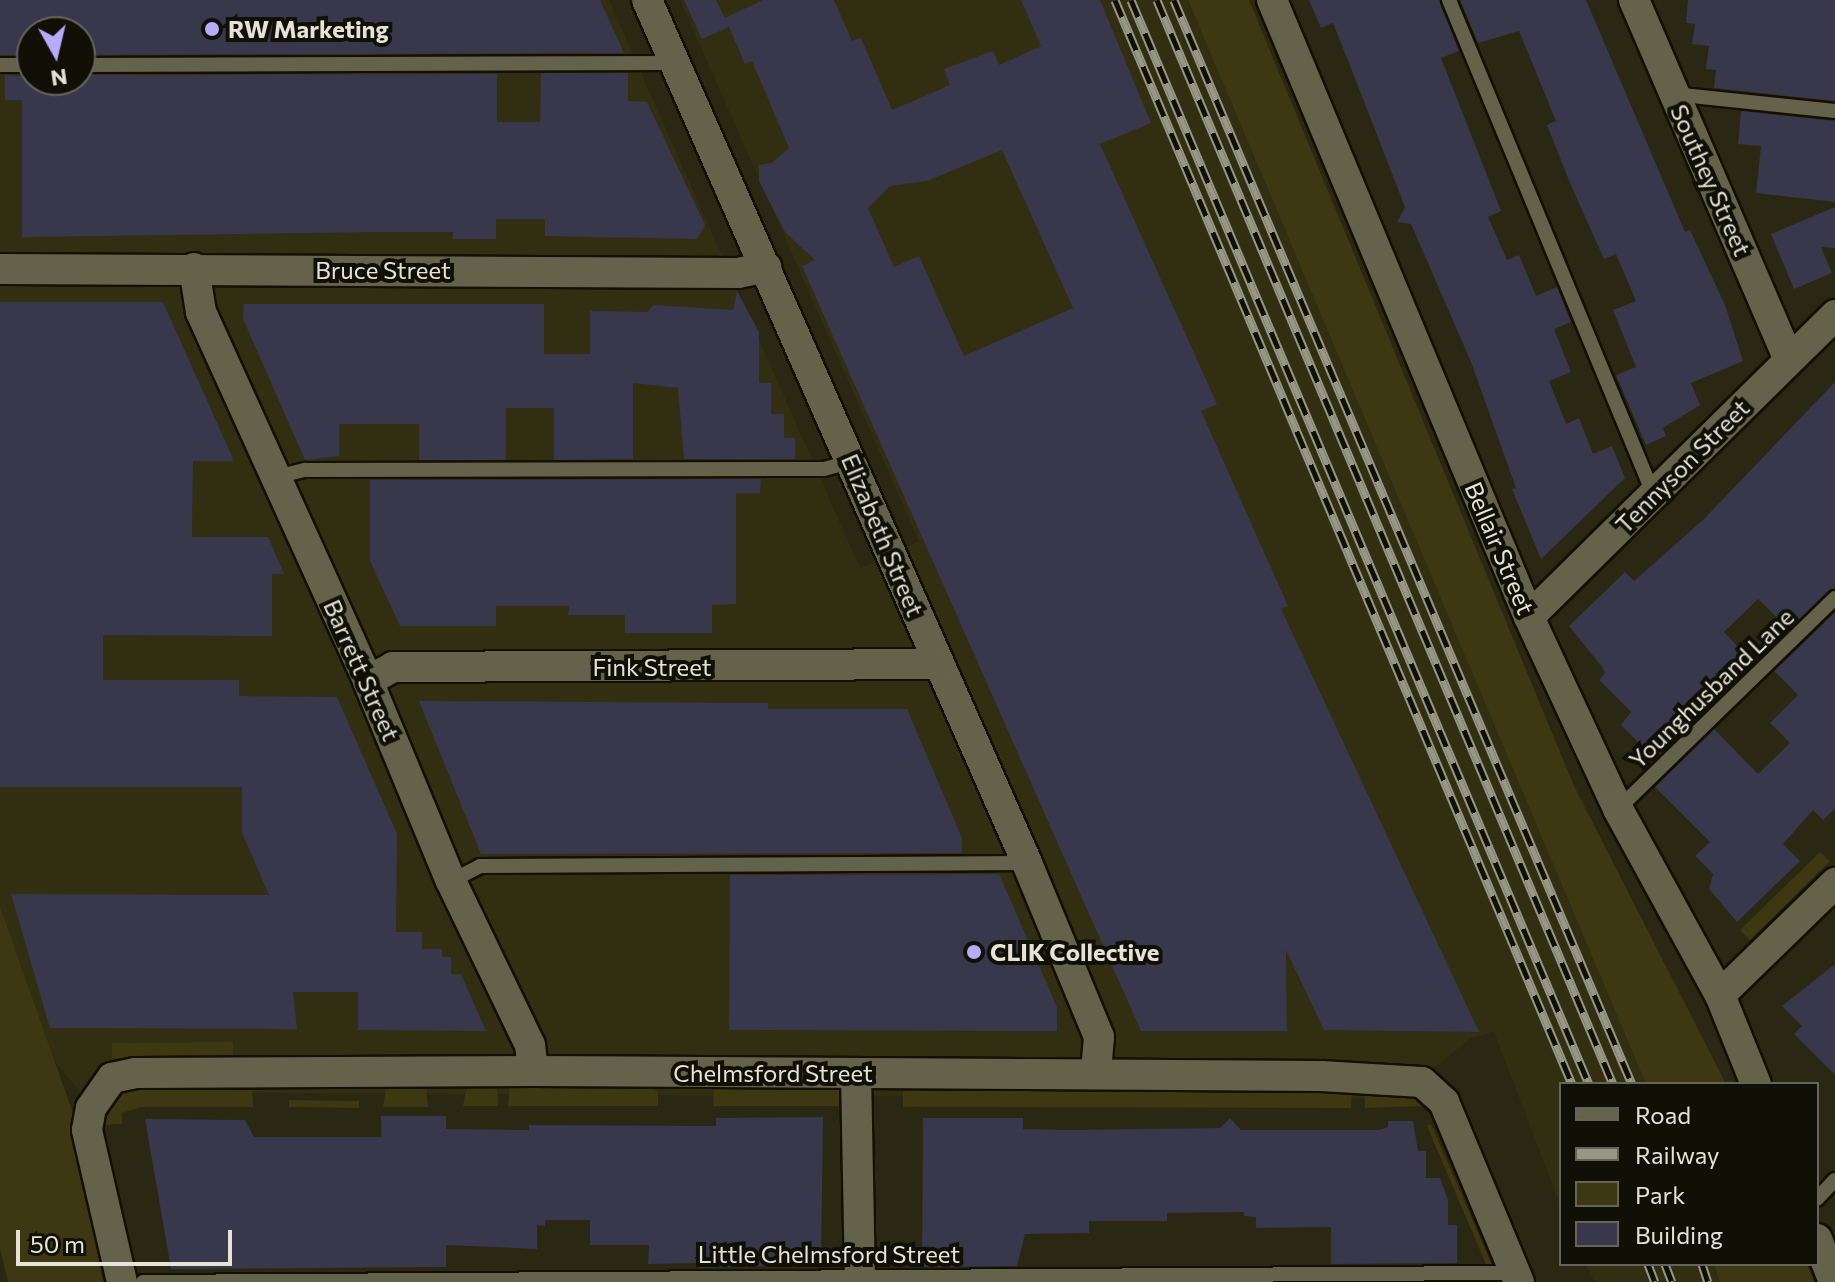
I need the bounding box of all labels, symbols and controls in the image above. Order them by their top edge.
place label: RW Marketing [228,15,389,43]
north arrow [16,16,96,96]
marker: RW Marketing [203,20,221,38]
text: N [49,64,69,93]
street label: Southey Street [1665,100,1757,260]
street label: Bruce Street [315,256,451,284]
street label: Tennyson Street [1609,393,1755,539]
street label: Elizabeth Street [836,449,930,621]
street label: Bellair Street [1459,477,1541,619]
street label: Barrett Street [318,595,406,745]
street label: Younghusband Lane [1623,602,1799,774]
street label: Fink Street [592,653,712,681]
place label: CLIK Collective [990,938,1159,966]
marker: CLIK Collective [965,943,983,961]
street label: Chelmsford Street [673,1059,873,1087]
legend [1559,1082,1819,1266]
text: Road [1635,1100,1691,1129]
text: Railway [1635,1140,1720,1169]
text: Park [1635,1180,1685,1209]
scale bar [20,1214,236,1264]
text: Building [1635,1220,1723,1249]
text: 50 m [30,1229,85,1258]
street label: Little Chelmsford Street [698,1240,960,1268]

